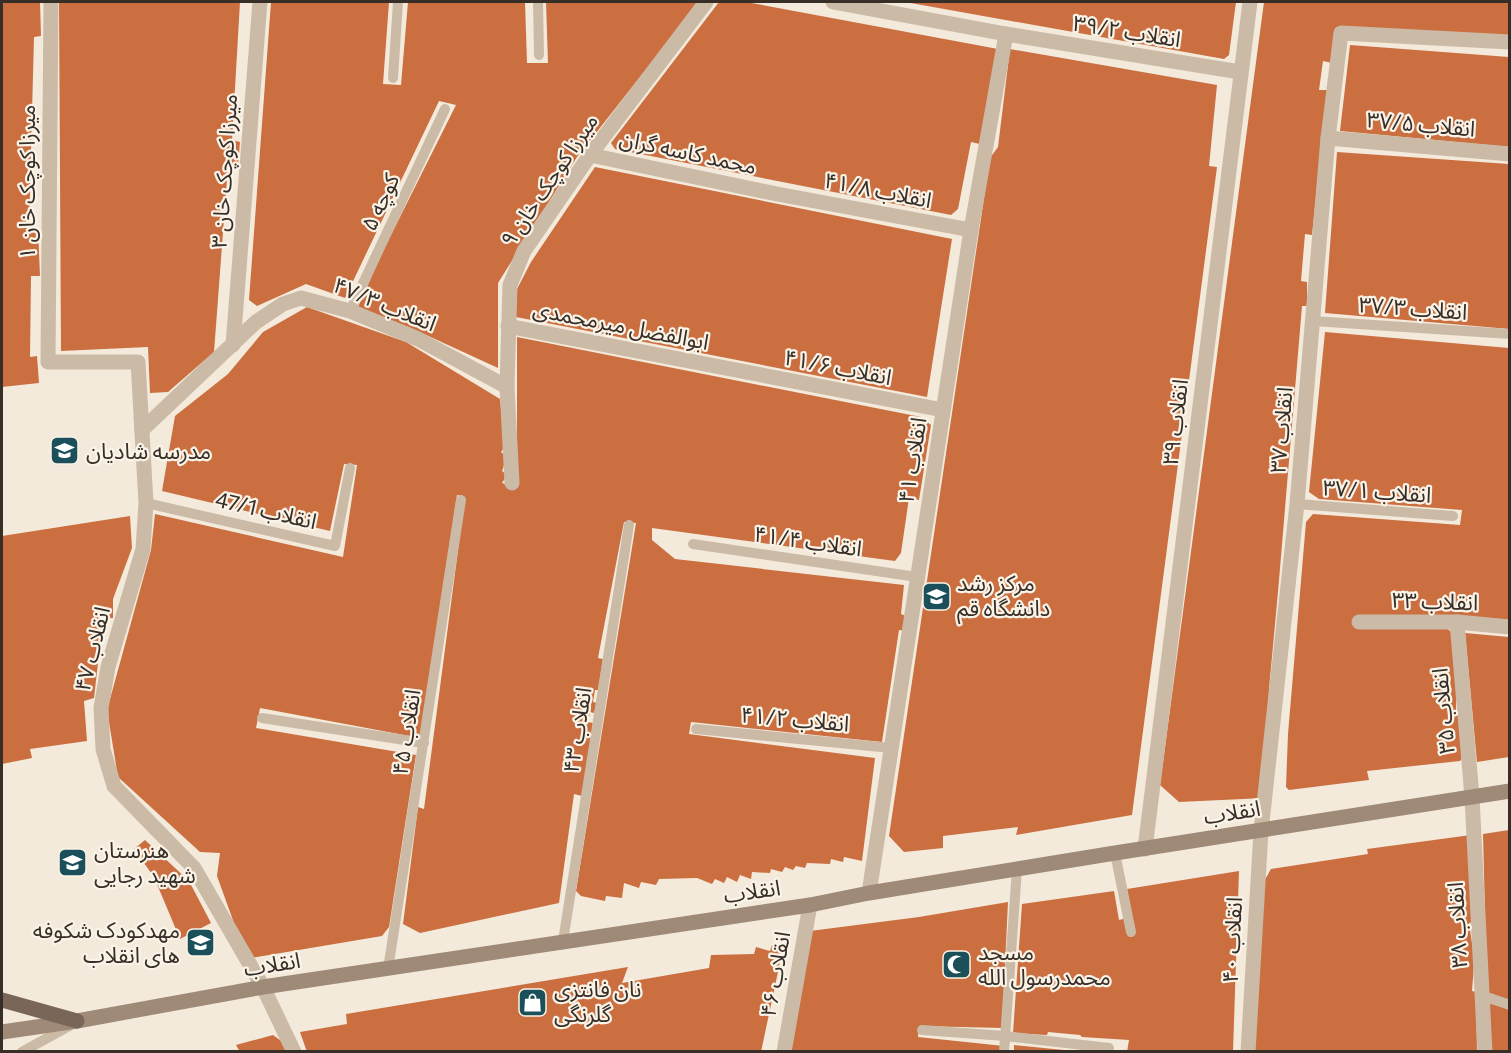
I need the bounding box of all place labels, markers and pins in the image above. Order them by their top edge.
school or university icon: مدرسه شادیان [49,435,81,467]
place label: مدرسه شادیان [86,437,211,465]
place label: مرکز رشد دانشگاه قم [957,569,1050,625]
school or university icon: مرکز رشد دانشگاه قم [920,580,952,612]
place label: هنرستان شهید رجایی [94,836,196,889]
school or university icon: هنرستان شهید رجایی [57,847,89,879]
place label: مهدکودک شکوفه های انقلاب [33,916,180,968]
school or university icon: مهدکودک شکوفه های انقلاب [185,927,217,959]
place label: مسجد محمدرسول الله [978,938,1111,991]
mosque icon: مسجد محمدرسول الله [941,949,973,981]
place label: نان فانتزی گلرنگی [554,975,641,1027]
shop icon: نان فانتزی گلرنگی [517,986,549,1018]

